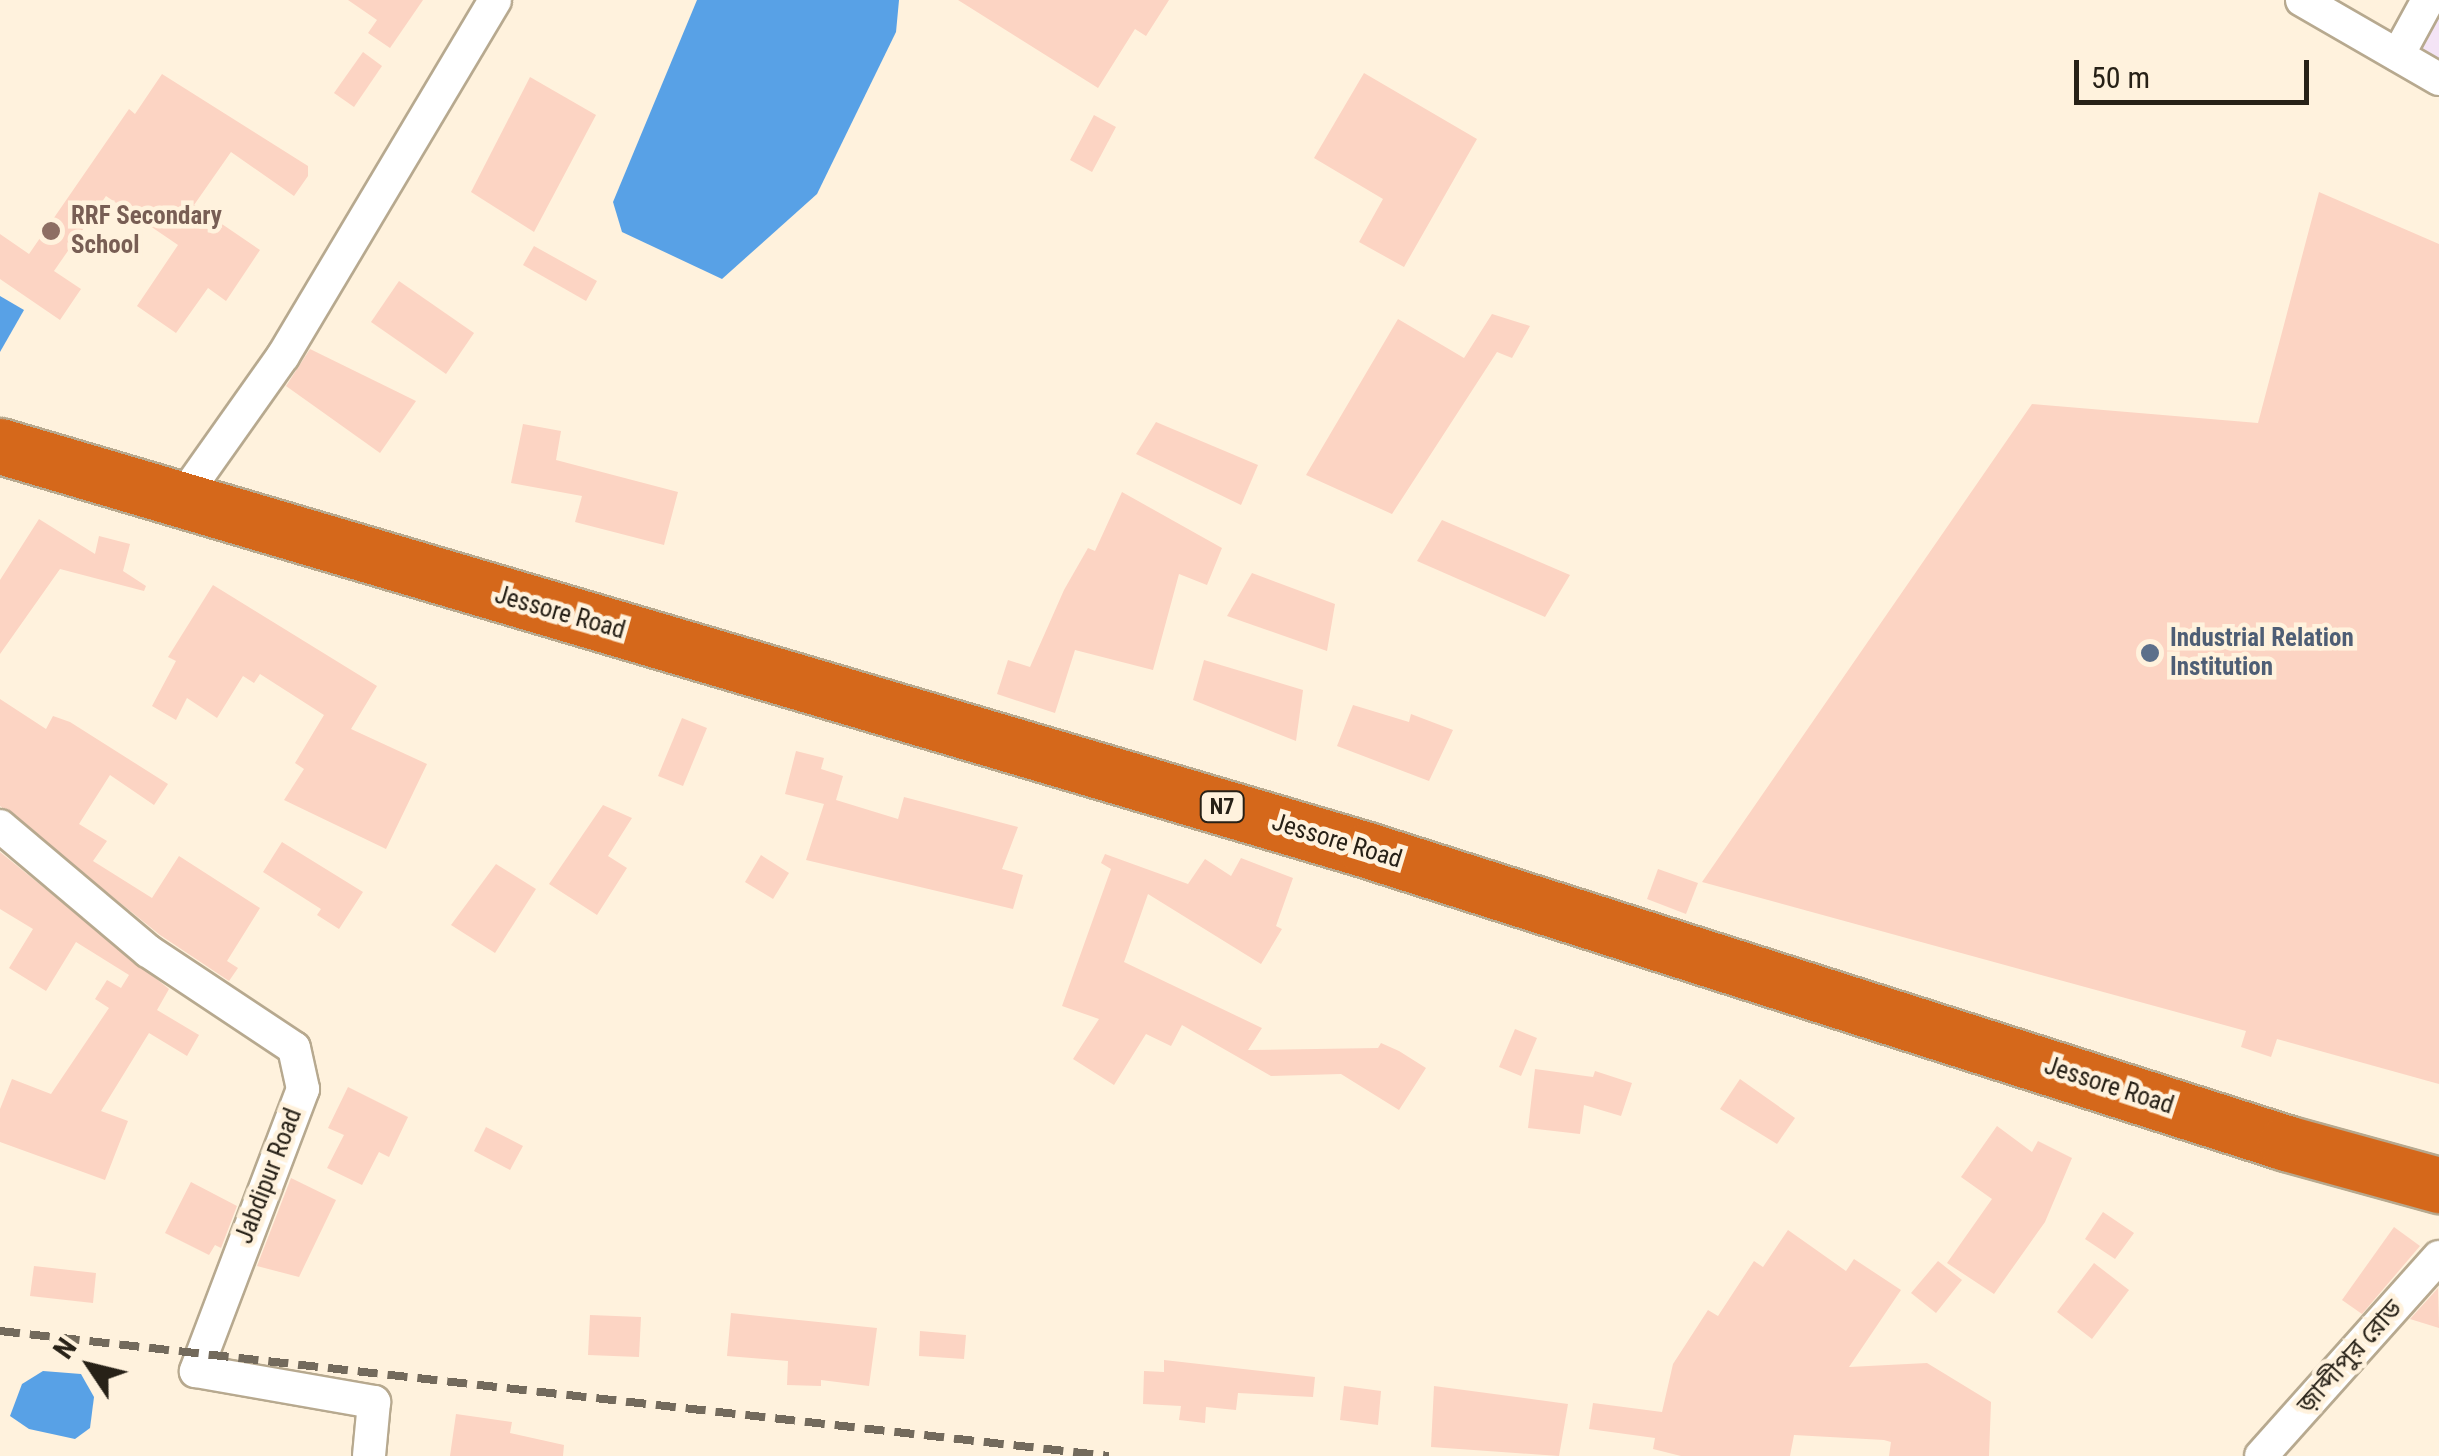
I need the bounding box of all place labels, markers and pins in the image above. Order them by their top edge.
place label: RRF Secondary School [71,202,222,261]
marker: RRF Secondary School [40,220,62,242]
place label: Industrial Relation Institution [2170,624,2354,683]
marker: Industrial Relation Institution [2139,642,2161,664]

